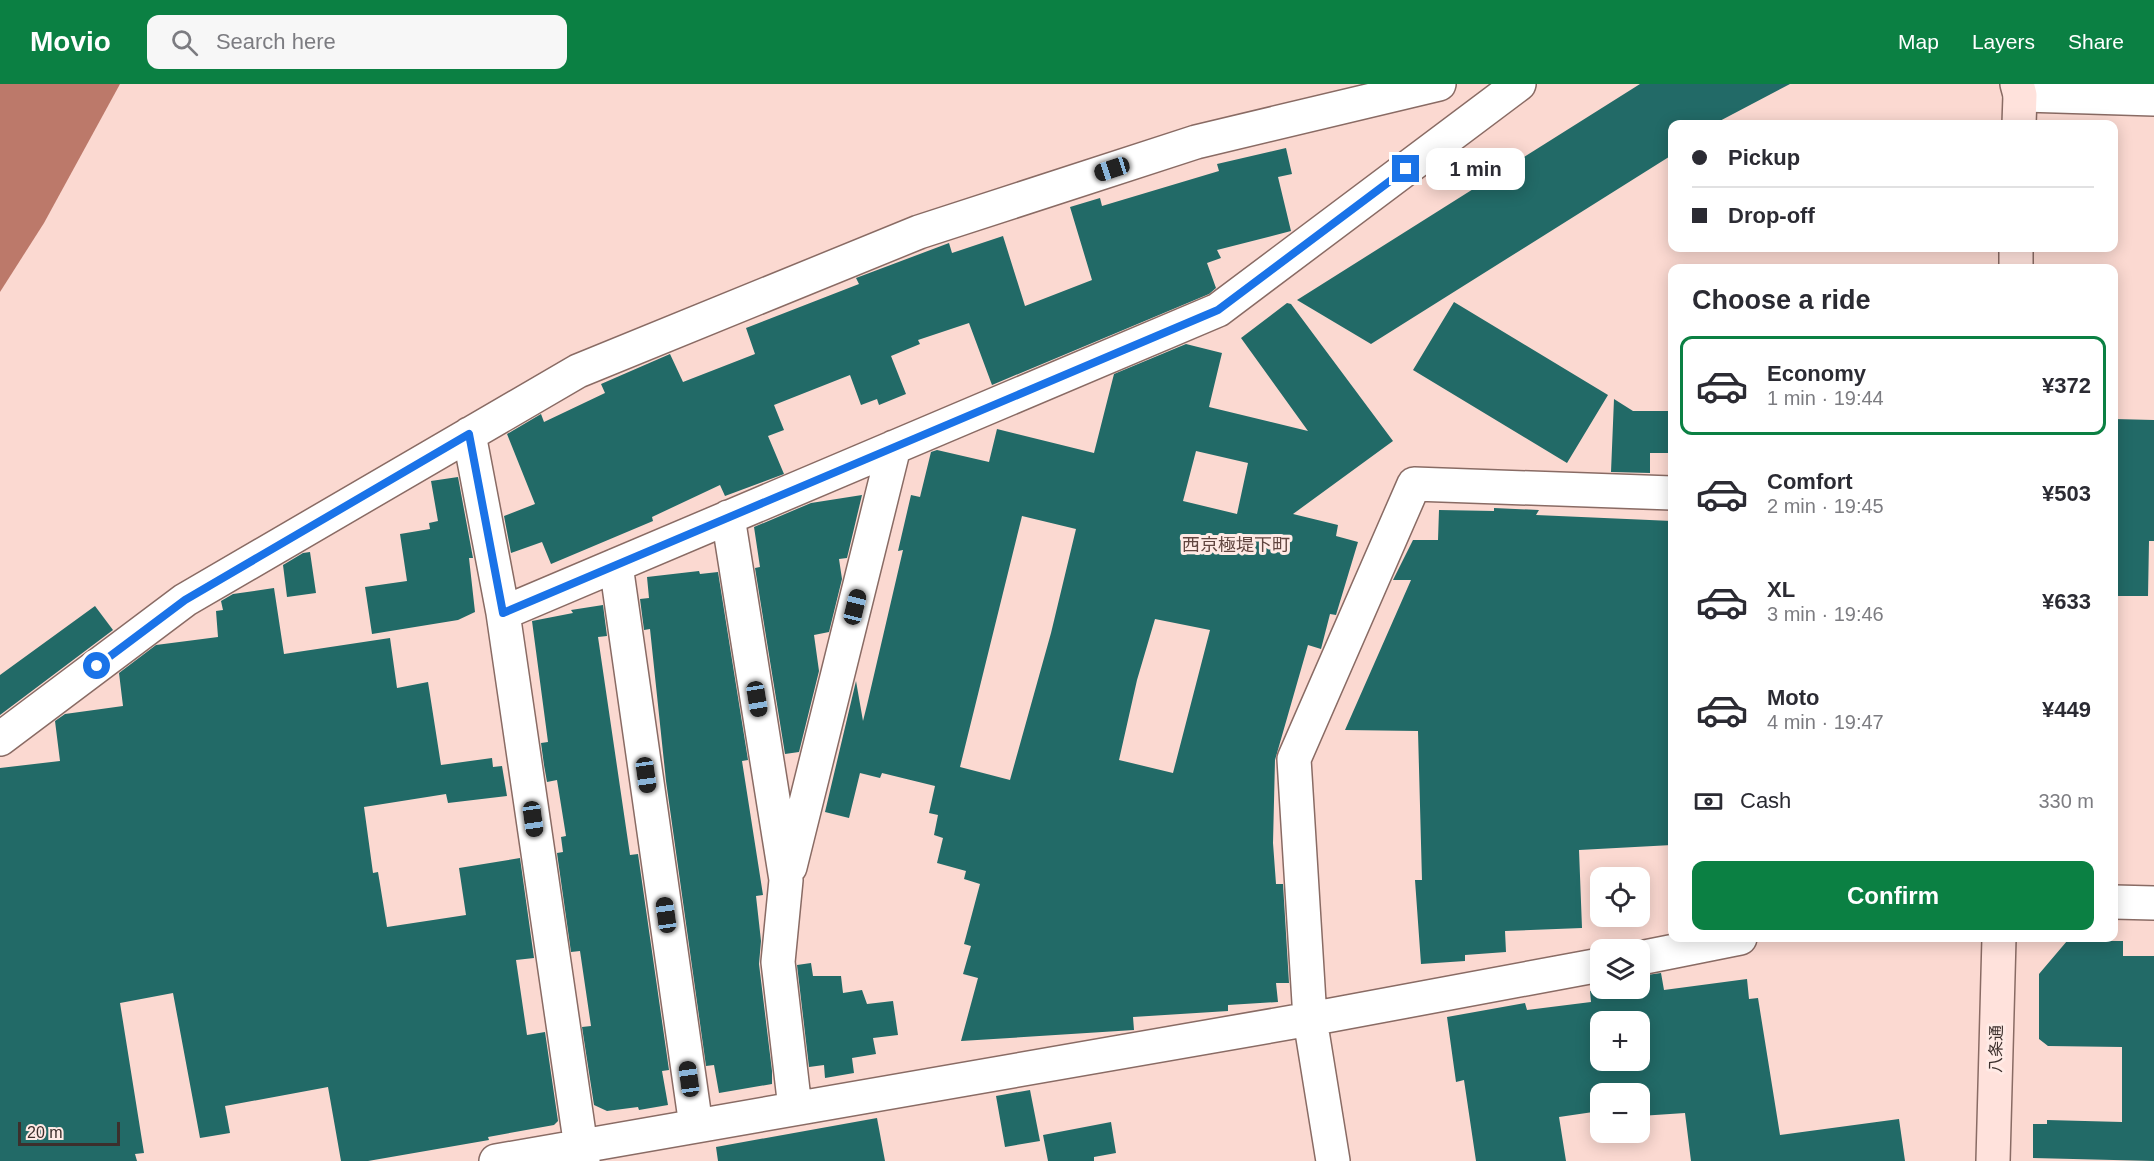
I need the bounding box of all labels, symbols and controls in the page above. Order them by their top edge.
search box [147,15,567,69]
text: Movio [30,26,111,57]
icon: search [168,26,201,59]
text: Search here [216,29,336,54]
text: Map [1898,30,1939,53]
text: Layers [1972,30,2035,53]
text: Share [2068,30,2124,53]
text: Pickup [1728,145,1800,170]
callout: 1 min [1427,148,1526,190]
car [1092,155,1132,183]
route end [1392,155,1419,182]
text: 1 min [1449,158,1502,180]
text: Drop-off [1728,203,1815,228]
text: Choose a ride [1692,285,1871,315]
icon: car [1695,359,1749,413]
text: Economy [1767,361,1866,386]
text: ¥372 [2042,373,2091,398]
text: 1 min · 19:44 [1767,387,1884,409]
icon: car [1695,467,1749,521]
text: Comfort [1767,469,1853,494]
text: ¥503 [2042,481,2091,506]
text: 2 min · 19:45 [1767,495,1884,517]
district label: 西京極堤下町 [1182,535,1290,555]
icon: car [1695,575,1749,629]
text: XL [1767,577,1795,602]
car [842,587,868,627]
text: ¥633 [2042,589,2091,614]
text: 3 min · 19:46 [1767,603,1884,625]
route start [83,652,110,679]
car [745,680,769,718]
icon: car [1695,683,1749,737]
text: Moto [1767,685,1820,710]
text: ¥449 [2042,697,2091,722]
text: 4 min · 19:47 [1767,711,1884,733]
car [635,756,657,794]
icon: cash [1692,785,1725,818]
text: Cash [1740,788,1791,813]
text: 330 m [2038,790,2094,812]
car [522,800,544,838]
button: Confirm [1692,861,2094,930]
map controls [1590,867,1650,1143]
button: locate [1590,867,1650,927]
car [655,896,677,934]
button: layers [1590,939,1650,999]
button: + [1590,1011,1650,1071]
street label: 八条通 [1987,1025,2005,1073]
car [678,1060,700,1098]
button: − [1590,1083,1650,1143]
scale bar [18,1119,120,1146]
text: 20 m [27,1124,63,1141]

